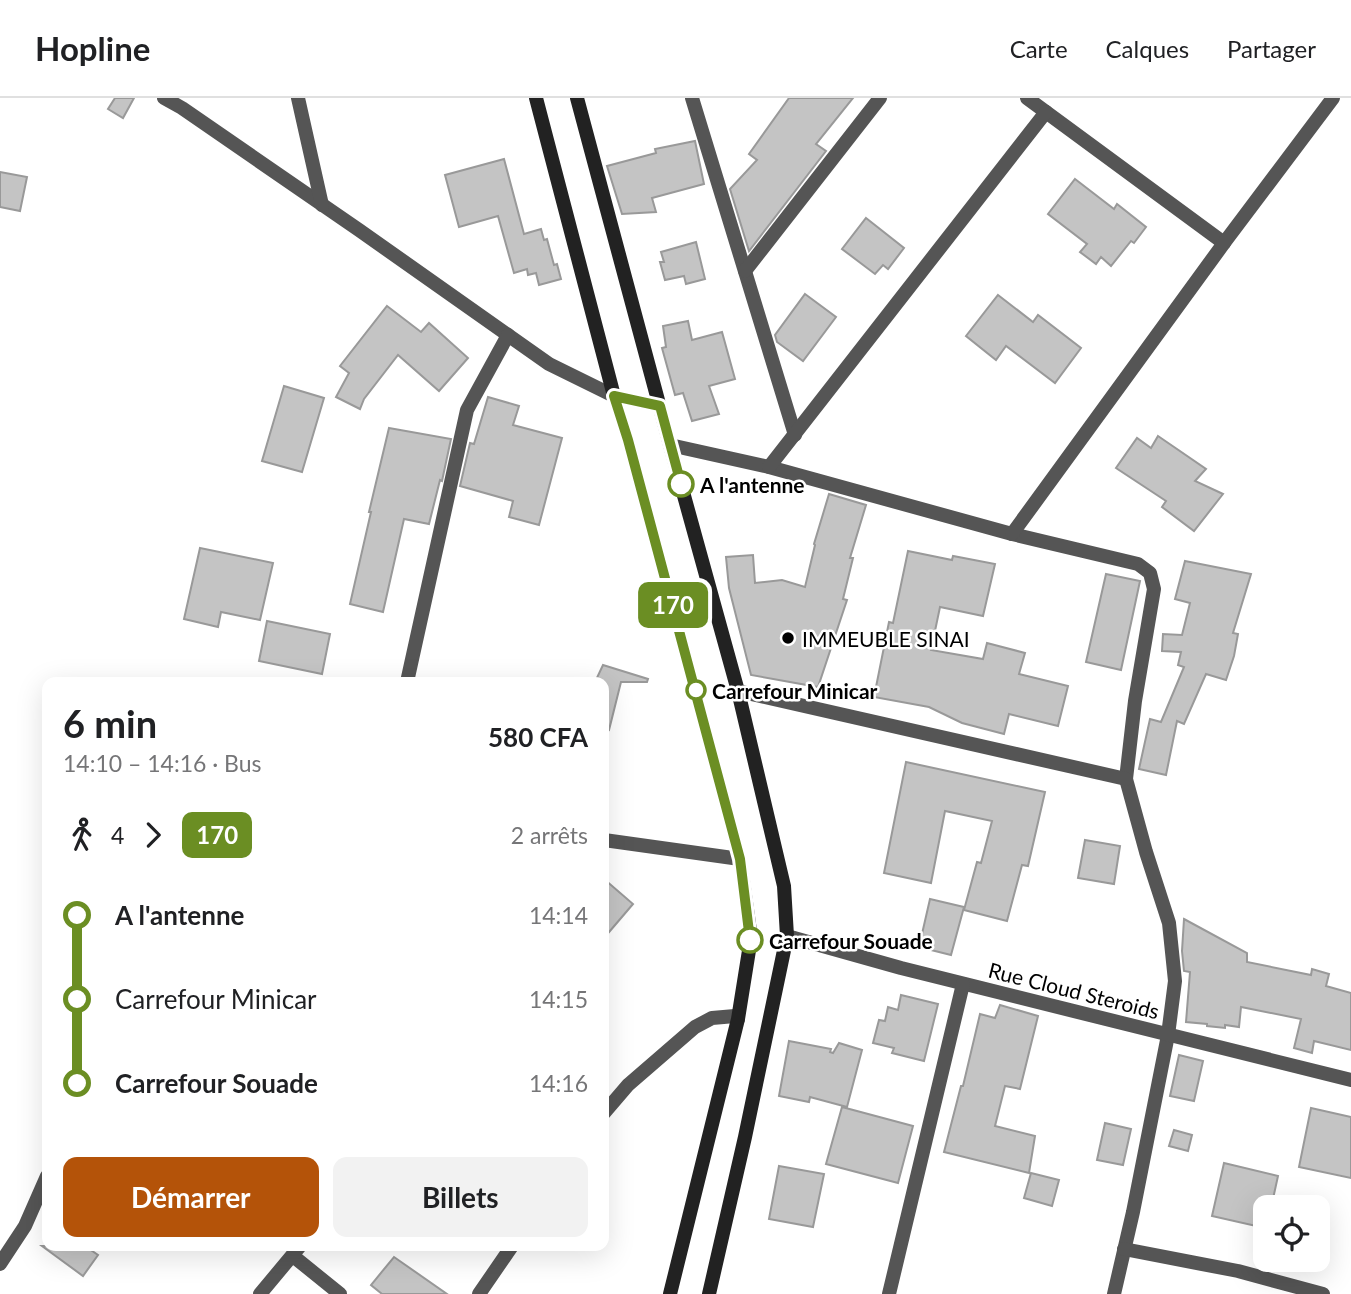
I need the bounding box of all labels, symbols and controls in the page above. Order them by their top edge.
text: Hopline [35,28,150,68]
text: Carte [1010,34,1068,63]
text: Calques [1106,34,1189,63]
text: Partager [1227,34,1316,63]
marker: A l'antenne [668,471,694,497]
place label: A l'antenne [699,472,805,497]
line badge: 170 [633,582,713,628]
text: 170 [652,590,694,619]
place label: IMMEUBLE SINAI [802,626,970,651]
marker: IMMEUBLE SINAI [780,630,796,646]
place label: Carrefour Minicar [712,678,878,703]
marker: Carrefour Minicar [686,680,706,700]
text: 6 min [63,700,157,746]
text: 580 CFA [488,721,588,753]
text: 14:10 – 14:16 · Bus [63,749,262,777]
icon: walk [63,816,101,854]
icon: forward [134,816,172,854]
text: 170 [196,820,238,849]
text: 4 [111,821,124,849]
text: 2 arrêts [511,821,588,849]
text: A l'antenne [115,899,244,931]
text: 14:14 [529,901,588,929]
marker: Carrefour Souade [737,927,763,953]
place label: Carrefour Souade [769,928,933,953]
street label: Rue Cloud Steroids [986,957,1162,1023]
text: Carrefour Minicar [115,983,317,1015]
text: 14:15 [529,985,588,1013]
text: Carrefour Souade [115,1067,318,1099]
text: 14:16 [529,1069,588,1097]
button: Démarrer [63,1157,319,1237]
button: Billets [333,1157,588,1237]
map controls [1253,1195,1330,1272]
button: locate [1253,1195,1330,1272]

